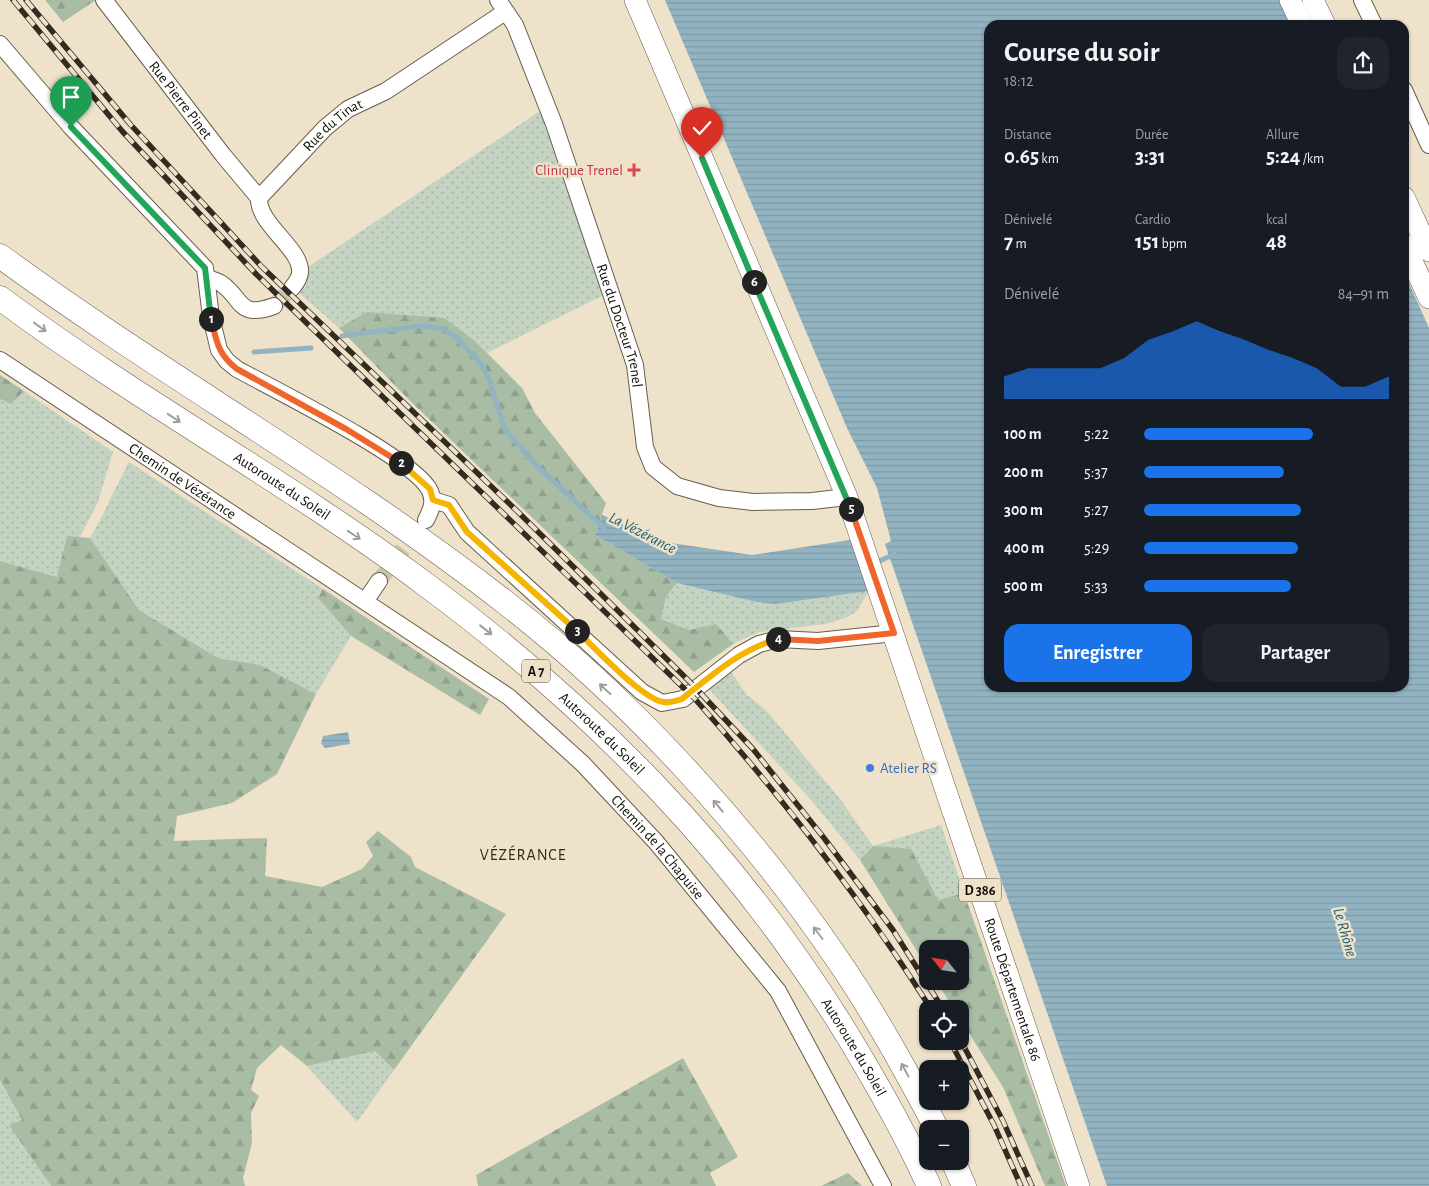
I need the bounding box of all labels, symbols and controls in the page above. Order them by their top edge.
button: share [1337,37,1389,89]
text: Course du soir [1004,39,1159,67]
street label: Rue Pierre Pinet [146,59,215,142]
text: 18:12 [1004,73,1034,89]
pin [50,76,92,127]
icon: arrive [57,83,85,111]
street label: Rue du Tinat [300,96,365,154]
pin [681,107,723,158]
icon: check [688,114,716,142]
text: Distance [1004,128,1051,142]
text: Durée [1135,128,1168,142]
text: Allure [1266,128,1299,142]
text: 0.65 [1004,146,1039,167]
text: 3:31 [1135,146,1165,167]
text: 5:24 [1266,146,1300,167]
text: km [1039,152,1059,166]
text: /km [1300,152,1324,166]
place label: Clinique Trenel [535,163,623,178]
marker: Clinique Trenel [627,163,641,177]
text: Dénivelé [1004,213,1052,227]
text: Cardio [1135,213,1171,227]
text: kcal [1266,213,1287,227]
text: 7 [1004,231,1013,252]
text: 151 [1135,231,1159,252]
text: 48 [1266,231,1287,252]
text: m [1013,237,1027,251]
text: bpm [1159,237,1187,251]
street label: Rue du Docteur Trenel [594,262,645,388]
pin: 6 [742,270,766,294]
text: 6 [751,275,758,289]
text: Dénivelé [1004,286,1059,302]
text: 84–91 m [1338,286,1389,302]
pin: 1 [198,306,224,332]
text: 1 [209,312,214,326]
one-way arrow [32,322,46,332]
one-way arrow [167,413,181,423]
text: 100 m [1004,426,1042,442]
text: 5:22 [1084,426,1109,442]
street label: Chemin de Vézérance [126,441,239,522]
street label: Autoroute du Soleil [231,450,333,523]
pin: 2 [388,450,414,476]
text: 2 [398,456,405,470]
text: 200 m [1004,464,1044,480]
text: 5:37 [1084,464,1108,480]
pin: 5 [838,496,864,522]
text: 5 [848,502,855,516]
text: 300 m [1004,502,1043,518]
text: 5:27 [1084,502,1108,518]
water label: La Vézérance [606,509,679,557]
one-way arrow [347,530,361,540]
text: 400 m [1004,540,1044,556]
text: 5:29 [1084,540,1109,556]
text: 500 m [1004,578,1043,594]
text: 5:33 [1084,578,1108,594]
pin: 3 [564,618,590,644]
text: 3 [574,624,581,638]
button: Enregistrer [1004,624,1192,682]
button: Partager [1202,624,1389,682]
one-way arrow [479,625,492,636]
pin: 4 [766,626,790,652]
text: 4 [775,632,782,646]
road number: A 7 [522,659,550,682]
one-way arrow [598,683,611,695]
street label: Autoroute du Soleil [556,690,647,778]
place label: Atelier RS [880,761,937,776]
marker: Atelier RS [864,762,876,774]
street label: Chemin de la Chapuise [608,792,707,902]
one-way arrow [712,799,724,812]
district label: VÉZÉRANCE [480,845,566,863]
road number: D 386 [959,878,1001,902]
water label: Le Rhône [1330,906,1360,959]
street label: Route Départementale 86 [981,916,1043,1063]
one-way arrow [813,926,823,940]
north arrow [919,940,969,990]
map controls [919,940,969,1170]
street label: Autoroute du Soleil [818,996,889,1099]
button: locate [919,1000,969,1050]
button: + [919,1060,969,1110]
one-way arrow [900,1064,910,1078]
button: − [919,1120,969,1170]

